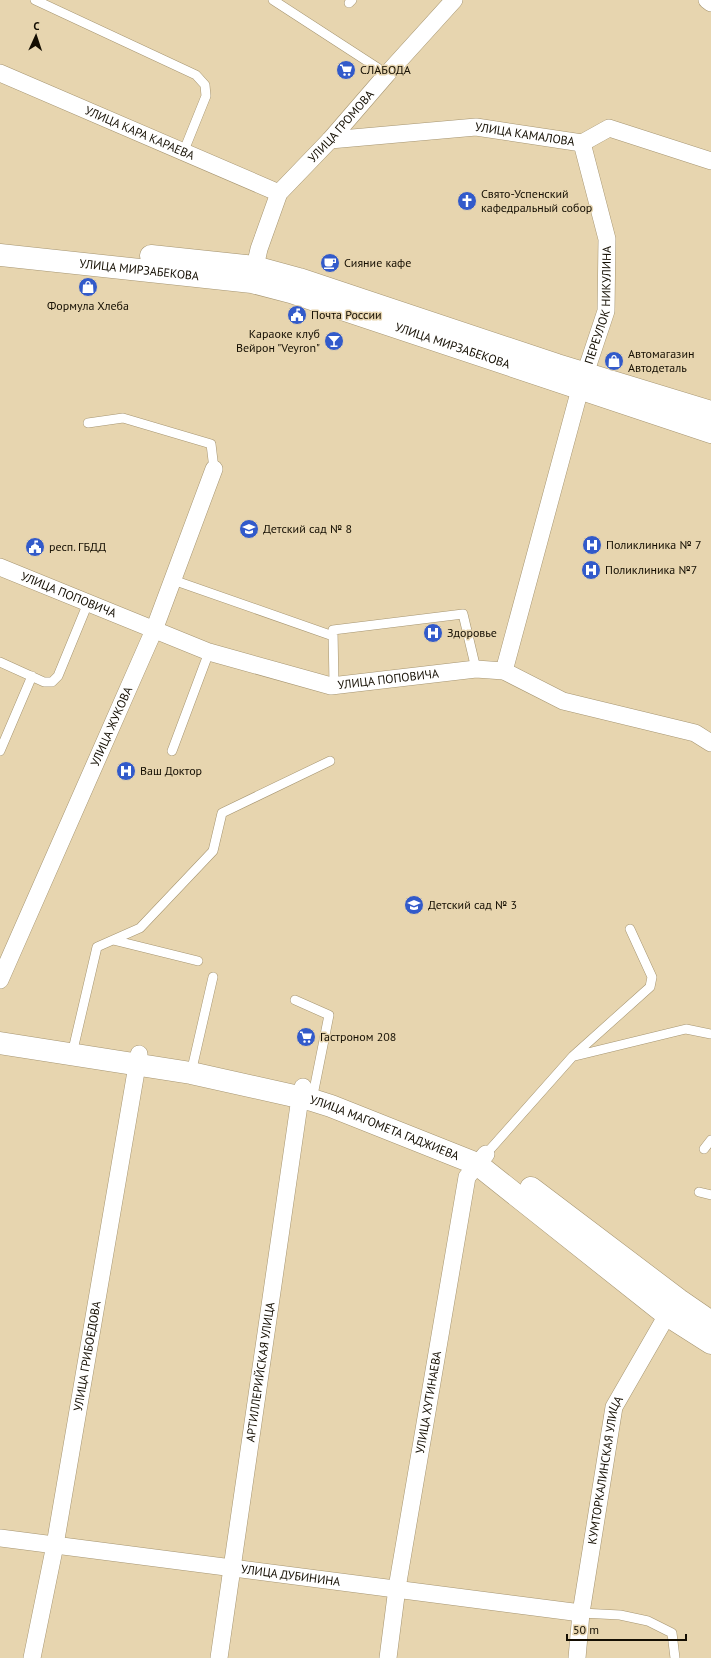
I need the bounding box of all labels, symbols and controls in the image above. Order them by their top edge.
north arrow [16,16,56,56]
text: С [33,19,40,33]
supermarket icon: СЛАБОДА [335,59,357,81]
place label: СЛАБОДА [360,62,411,77]
street label: УЛИЦА ГРОМОВА [305,87,377,165]
street label: УЛИЦА КАРА КАРАЕВА [83,102,197,163]
street label: УЛИЦА КАМАЛОВА [474,119,576,149]
place label: Свято-Успенский кафедральный собор [481,186,592,215]
church icon: Свято-Успенский кафедральный собор [456,190,478,212]
street label: ПЕРЕУЛОК НИКУЛИНА [581,246,614,366]
cafe icon: Сияние кафе [319,252,341,274]
place label: Сияние кафе [344,255,411,270]
street label: УЛИЦА МИРЗАБЕКОВА [79,256,200,283]
shop icon: Формула Хлеба [77,276,99,298]
place label: Формула Хлеба [47,298,129,313]
public building icon: Почта России [286,304,308,326]
place label: Почта России [311,307,382,322]
street label: УЛИЦА МИРЗАБЕКОВА [393,319,512,372]
place label: Караоке клуб Вейрон "Veyron" [236,326,320,355]
bar icon: Караоке клуб Вейрон "Veyron" [323,330,345,352]
place label: Автомагазин Автодеталь [628,346,694,375]
shop icon: Автомагазин Автодеталь [603,350,625,372]
school or university icon: Детский сад № 8 [238,518,260,540]
place label: Детский сад № 8 [263,521,352,536]
hospital icon: Поликлиника № 7 [581,534,603,556]
public building icon: респ. ГБДД [24,536,46,558]
place label: Поликлиника № 7 [606,537,702,552]
place label: респ. ГБДД [49,539,106,554]
hospital icon: Поликлиника №7 [580,559,602,581]
place label: Поликлиника №7 [605,562,697,577]
street label: УЛИЦА ПОПОВИЧА [19,568,119,621]
hospital icon: Здоровье [422,622,444,644]
place label: Здоровье [447,625,497,640]
street label: УЛИЦА ПОПОВИЧА [337,665,440,692]
street label: УЛИЦА ЖУКОВА [87,684,135,768]
hospital icon: Ваш Доктор [115,760,137,782]
place label: Ваш Доктор [140,763,202,778]
school or university icon: Детский сад № 3 [403,894,425,916]
place label: Детский сад № 3 [428,897,517,912]
supermarket icon: Гастроном 208 [295,1026,317,1048]
place label: Гастроном 208 [320,1029,396,1044]
street label: УЛИЦА МАГОМЕТА ГАДЖИЕВА [308,1092,462,1163]
street label: УЛИЦА ГРИБОЕДОВА [70,1300,104,1412]
street label: АРТИЛЛЕРИЙСКАЯ УЛИЦА [242,1301,277,1443]
street label: УЛИЦА ХУТИНАЕВА [412,1350,444,1455]
street label: КУМТОРКАЛИНСКАЯ УЛИЦА [584,1393,626,1546]
street label: УЛИЦА ДУБИНИНА [240,1561,341,1589]
scale bar [567,1616,686,1642]
text: 50 m [573,1622,599,1637]

